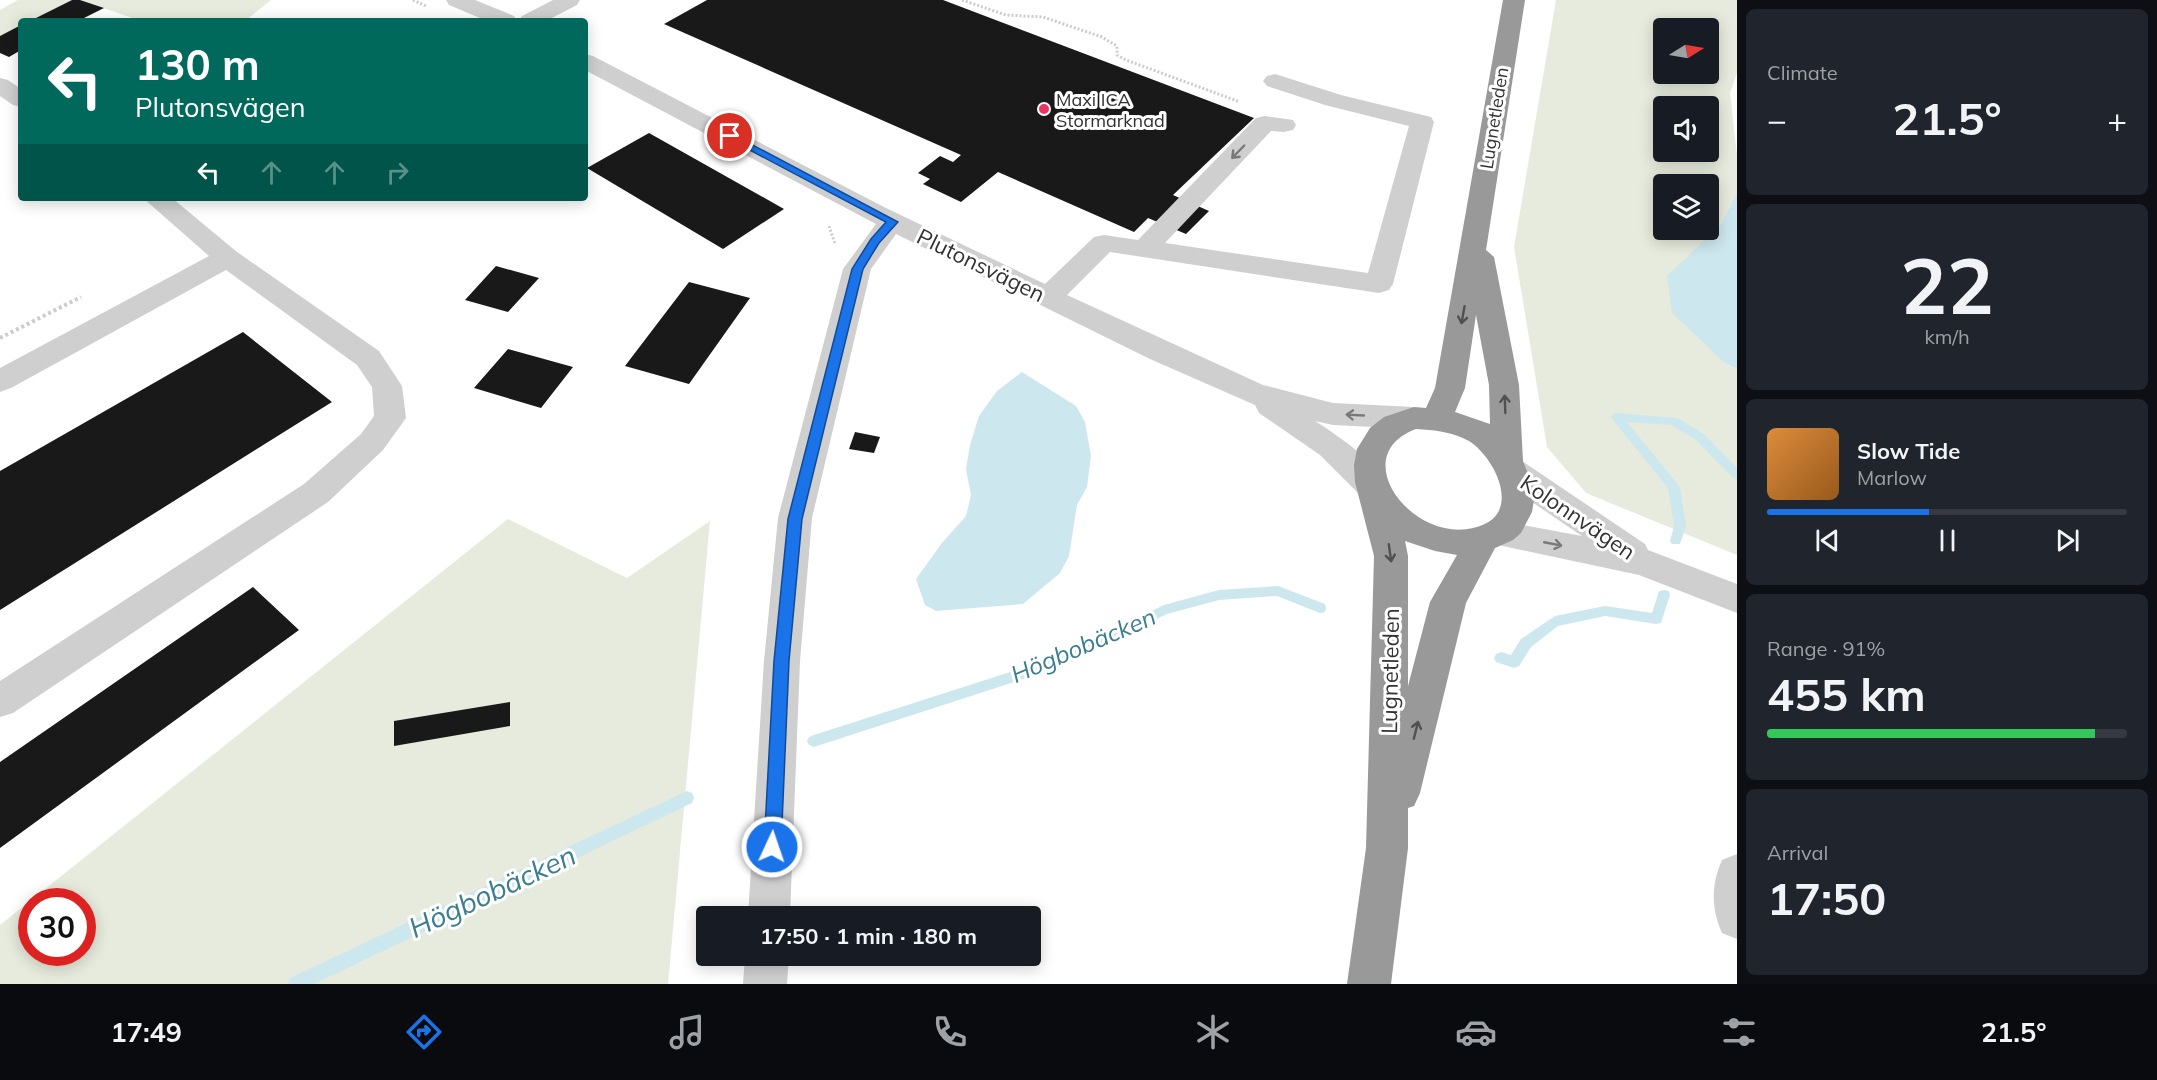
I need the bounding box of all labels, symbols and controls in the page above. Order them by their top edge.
north arrow [1653,18,1719,84]
map controls [1653,18,1719,240]
text: 130 m [135,38,260,91]
icon: left [36,42,114,120]
text: Climate [1767,60,1838,85]
street label: Lugnetleden [1475,65,1513,171]
place label: Maxi ICA Stormarknad [1056,88,1165,132]
text: Plutonsvägen [135,90,306,124]
text: 21.5° [1892,90,2002,146]
button: sound [1653,96,1719,162]
text: − [1767,99,1787,140]
text: + [2107,99,2127,140]
marker: Maxi ICA Stormarknad [1037,102,1051,116]
pin [704,110,755,161]
icon: arrive [713,119,746,152]
one-way arrow [1230,144,1245,159]
icon: left [192,156,225,189]
icon: ahead [255,156,288,189]
icon: ahead [318,156,351,189]
icon: right [381,156,414,189]
button: layers [1653,174,1719,240]
street label: Plutonsvägen [912,222,1050,308]
text: 22 [1900,236,1994,334]
one-way arrow [1457,304,1468,324]
text: km/h [1924,324,1970,349]
one-way arrow [1499,394,1511,414]
one-way arrow [1346,409,1366,420]
text: Slow Tide [1857,437,1960,465]
text: Marlow [1857,465,1927,490]
street label: Kolonnvägen [1515,468,1641,566]
icon: previous [1811,524,1844,557]
icon: pause [1931,524,1964,557]
icon: next [2051,524,2084,557]
one-way arrow [1543,539,1563,550]
one-way arrow [1384,543,1395,562]
water label: Högbobäcken [1006,601,1160,689]
street label: Lugnetleden [1375,608,1405,734]
text: Range · 91% [1767,636,1885,661]
text: 455 km [1767,666,1926,722]
one-way arrow [1411,721,1423,740]
position arrow [740,815,804,879]
water label: Högbobäcken [403,837,581,945]
text: Arrival [1767,840,1828,865]
text: 17:50 [1767,870,1886,926]
speed limit sign: 30 [18,888,96,966]
text: 17:50 · 1 min · 180 m [760,922,977,950]
icon: directions [403,1011,445,1053]
icon: music [666,1011,708,1053]
icon: phone [929,1011,971,1053]
icon: climate [1192,1011,1234,1053]
icon: car [1455,1011,1497,1053]
icon: filters [1718,1011,1760,1053]
text: 17:49 [110,1015,182,1049]
text: 21.5° [1981,1015,2046,1049]

